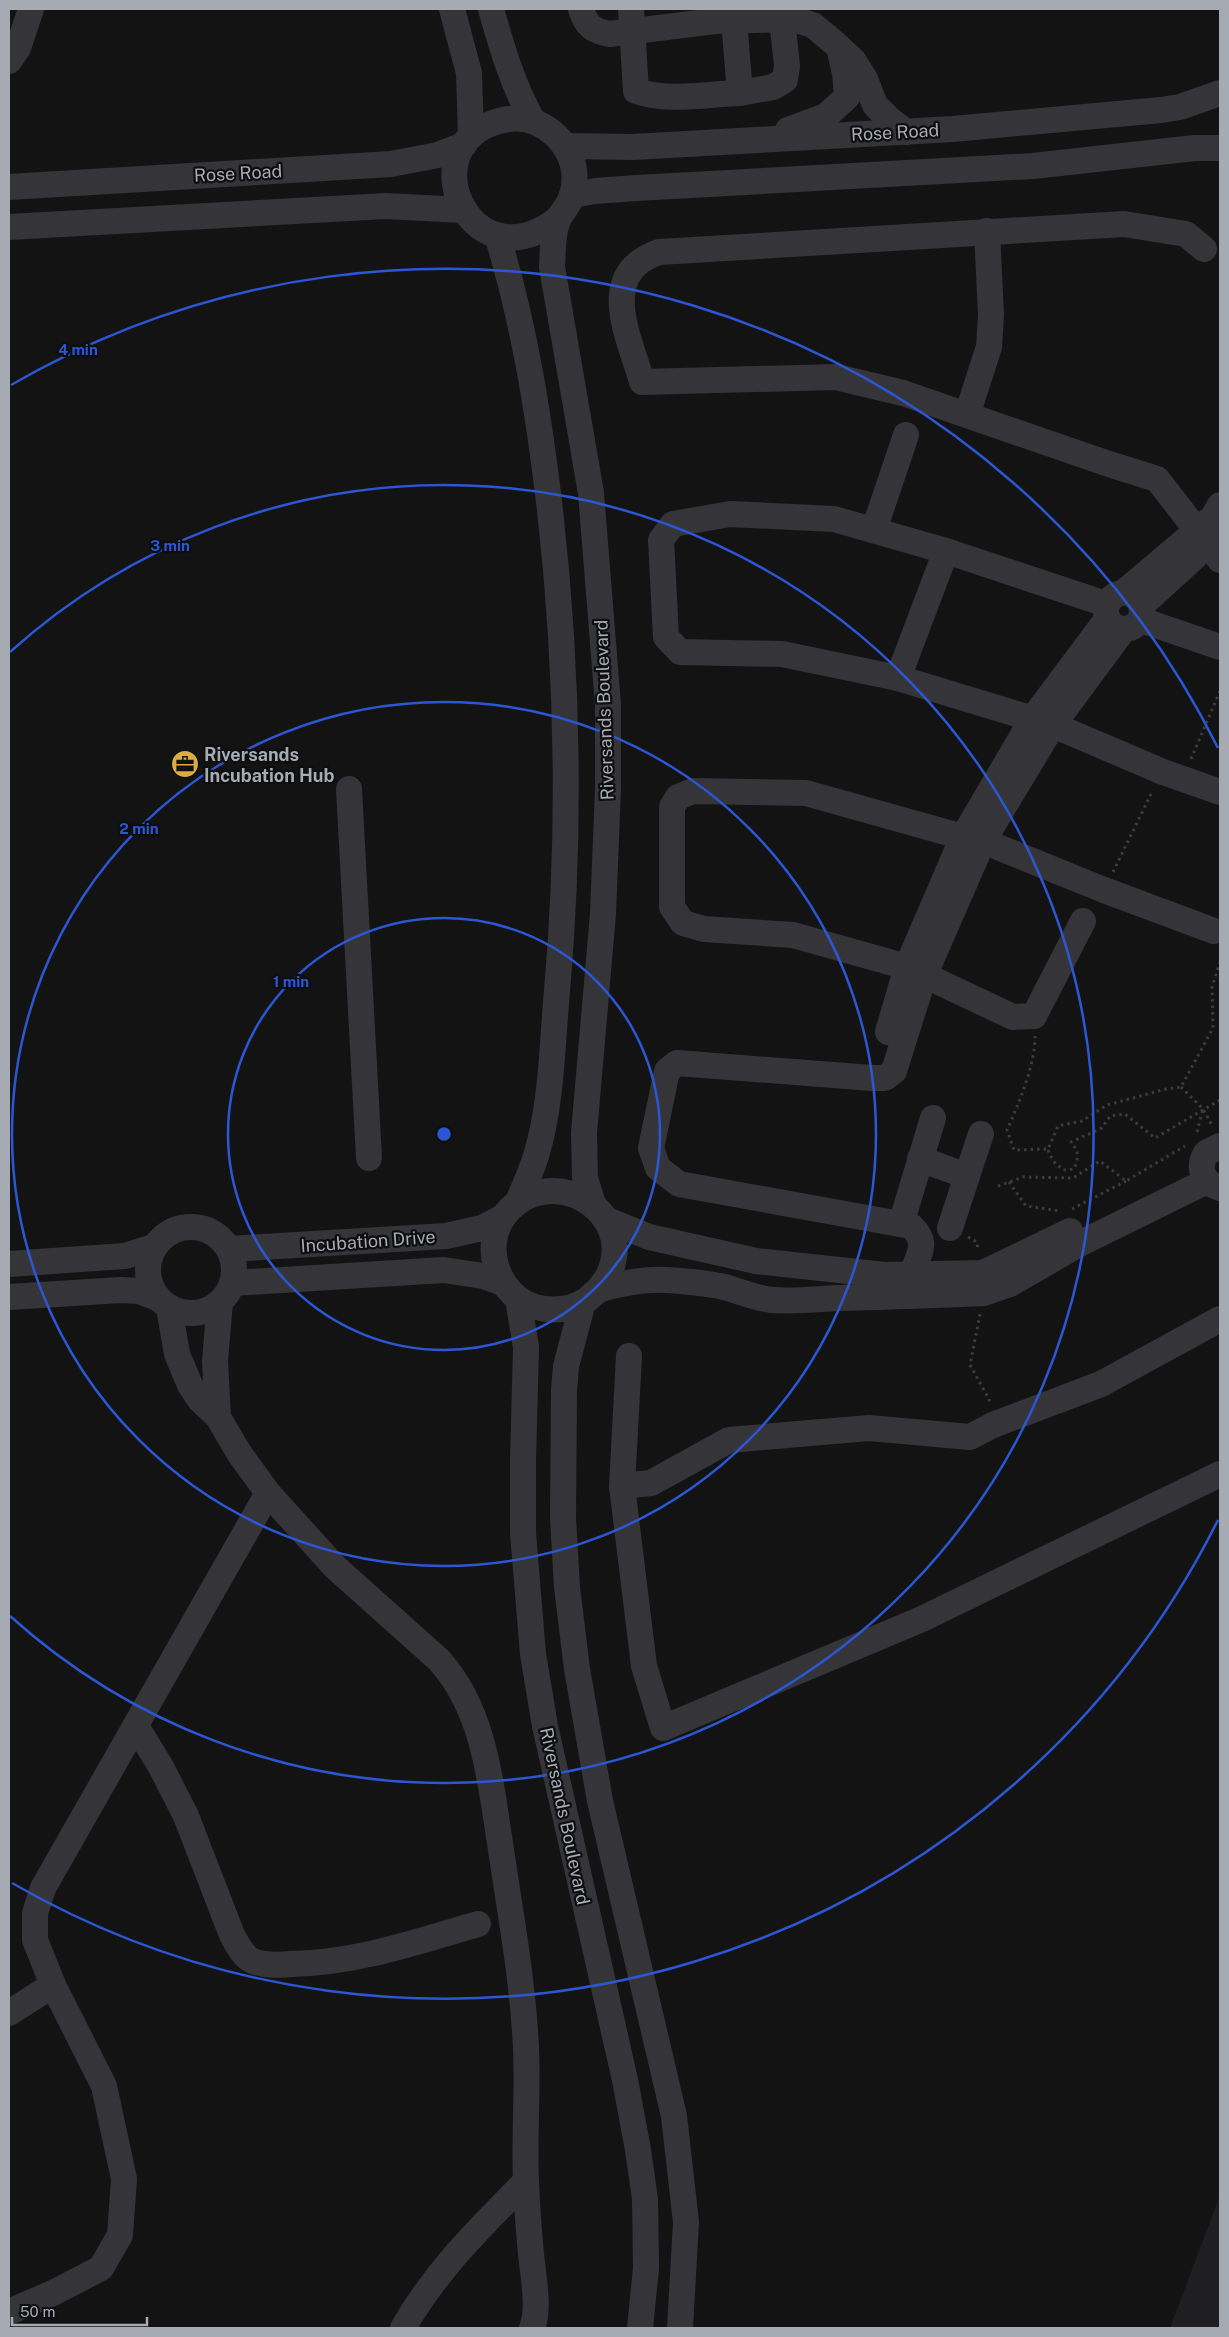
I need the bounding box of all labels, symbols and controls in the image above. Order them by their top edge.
street label: Rose Road [850,119,940,145]
street label: Rose Road [193,160,283,186]
text: 4 min [58,341,98,358]
text: 3 min [150,537,190,554]
street label: Riversands Boulevard [590,619,618,801]
place label: Riversands Incubation Hub [204,744,335,786]
office icon: Riversands Incubation Hub [170,749,200,779]
text: 2 min [119,820,159,837]
text: 1 min [273,973,309,990]
centre of rings [435,1125,453,1143]
street label: Incubation Drive [300,1226,436,1256]
street label: Riversands Boulevard [536,1726,594,1906]
scale bar [12,2294,148,2326]
text: 50 m [20,2303,55,2320]

